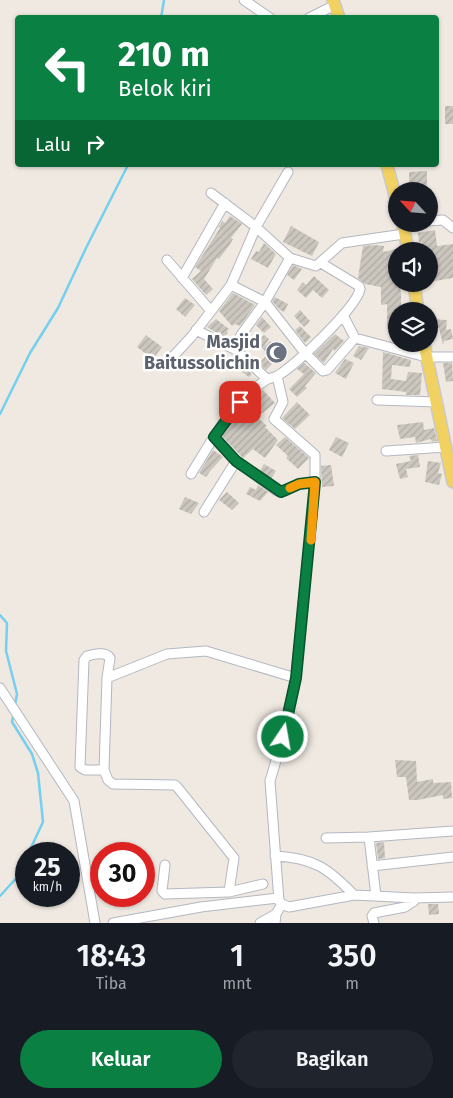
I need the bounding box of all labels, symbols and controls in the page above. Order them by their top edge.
text: 210 m [118,33,210,75]
icon: left [35,35,100,100]
text: Belok kiri [118,75,212,102]
icon: right [81,130,109,158]
text: Lalu [35,133,71,156]
north arrow [388,182,438,232]
map controls [388,182,438,352]
button: sound [388,242,438,292]
button: layers [388,302,438,352]
place label: Masjid Baitussolichin [144,331,260,374]
mosque icon: Masjid Baitussolichin [264,340,288,364]
pin [219,381,261,423]
icon: arrive [226,388,254,416]
position arrow [256,710,308,762]
speed limit sign: 30 [90,842,155,907]
text: 25 [34,853,61,883]
text: km/h [33,880,62,894]
text: 18:43 [76,938,146,974]
text: 1 [230,938,244,974]
text: 350 [328,938,377,974]
text: Tiba [96,974,127,993]
text: mnt [223,974,251,993]
text: m [345,974,359,993]
button: Keluar [20,1030,222,1088]
button: Bagikan [232,1030,433,1088]

